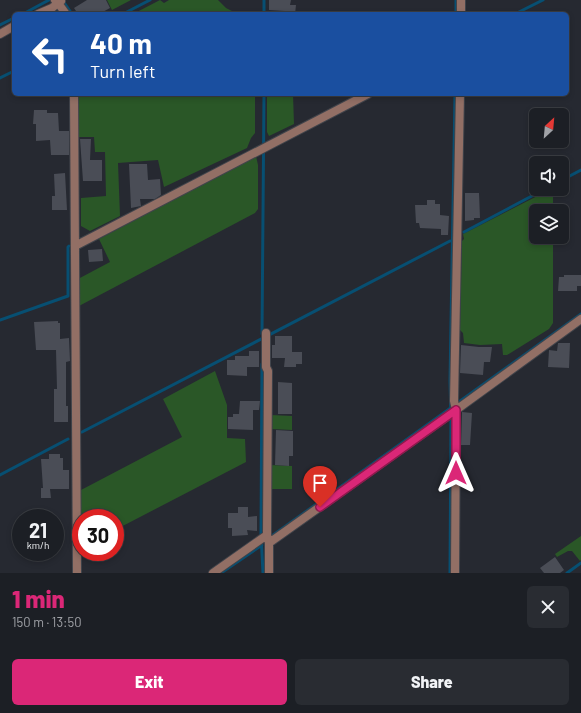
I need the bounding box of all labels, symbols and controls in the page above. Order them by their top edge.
text: 40 m [90,26,152,60]
icon: left [24,28,76,80]
text: Turn left [90,60,156,82]
north arrow [529,108,569,148]
map controls [529,108,569,244]
button: sound [529,156,569,196]
button: layers [529,204,569,244]
position arrow [435,452,477,494]
pin [303,466,337,507]
icon: arrive [309,472,331,494]
speed limit sign: 30 [72,509,124,561]
text: 21 [29,518,47,542]
text: km/h [27,539,49,551]
text: 1 min [12,584,65,613]
button: close [527,586,569,628]
text: 150 m · 13:50 [12,614,82,630]
button: Exit [12,659,287,705]
button: Share [295,659,569,705]

